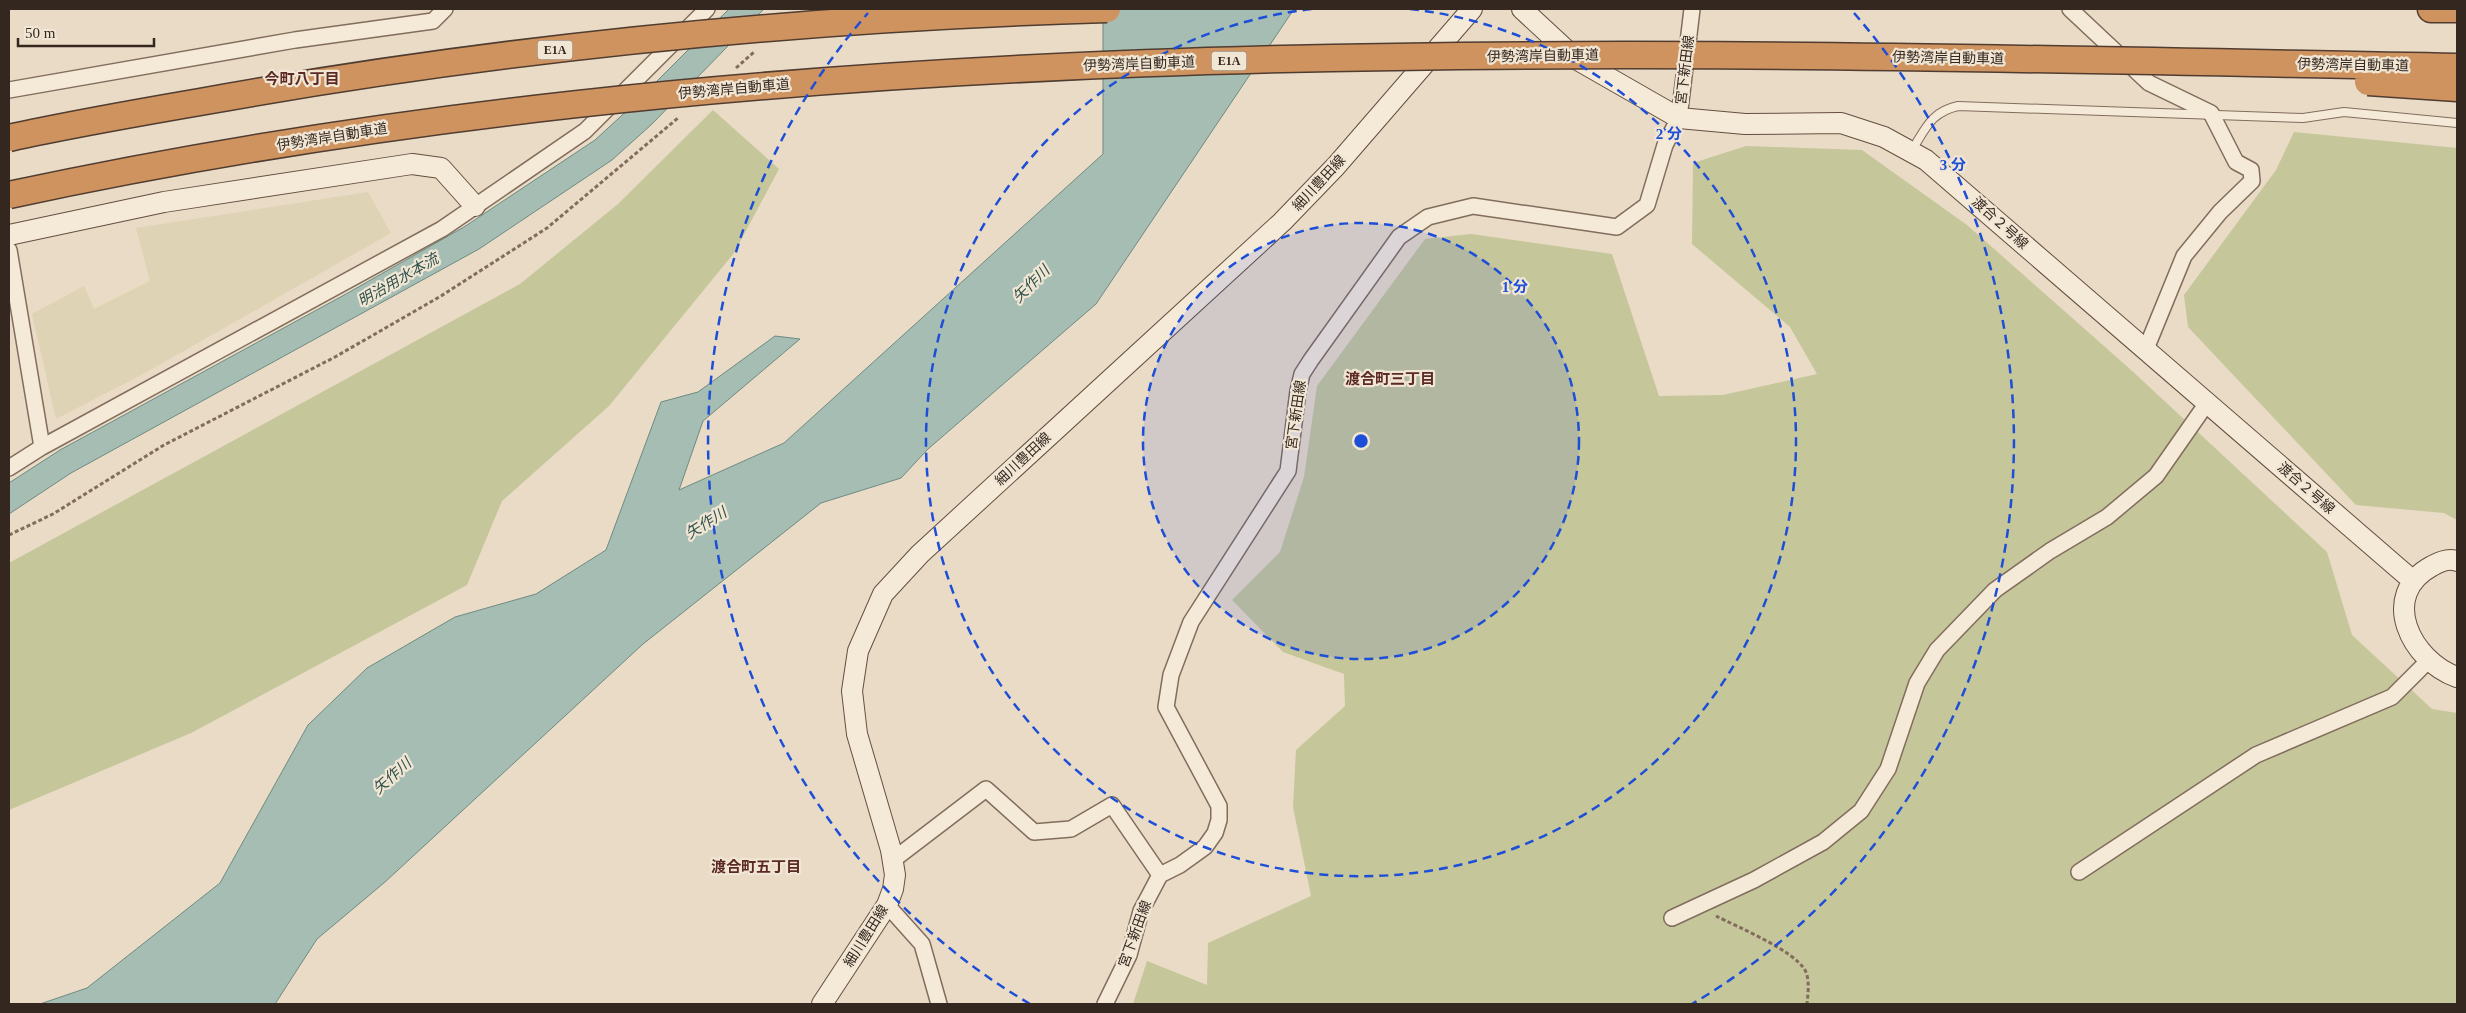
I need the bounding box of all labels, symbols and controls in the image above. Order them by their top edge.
scale bar [18,15,154,47]
text: 50 m [25,25,56,41]
street label: 宮下新田線 [1673,34,1697,106]
road number: E1A [538,40,572,60]
street label: 伊勢湾岸自動車道 [1487,48,1599,64]
street label: 伊勢湾岸自動車道 [1892,50,2004,66]
road number: E1A [1212,51,1246,70]
street label: 伊勢湾岸自動車道 [1083,55,1195,73]
street label: 伊勢湾岸自動車道 [2297,57,2409,73]
district label: 今町八丁目 [264,71,340,87]
street label: 伊勢湾岸自動車道 [678,77,790,101]
street label: 伊勢湾岸自動車道 [276,121,388,153]
text: 2 分 [1656,126,1682,142]
street label: 細川豊田線 [1290,152,1348,214]
text: 3 分 [1940,157,1966,173]
street label: 渡合２号線 [1969,194,2031,252]
water label: 明治用水本流 [355,250,443,309]
water label: 矢作川 [1009,261,1054,306]
text: 1 分 [1502,279,1528,295]
district label: 渡合町三丁目 [1345,371,1435,387]
street label: 宮下新田線 [1284,379,1308,451]
street label: 細川豊田線 [992,430,1054,488]
centre of rings [1352,432,1370,450]
street label: 渡合２号線 [2275,459,2337,517]
water label: 矢作川 [683,503,731,542]
water label: 矢作川 [370,754,416,797]
district label: 渡合町五丁目 [711,859,801,875]
street label: 宮下新田線 [1116,899,1154,969]
street label: 細川豊田線 [841,902,891,970]

